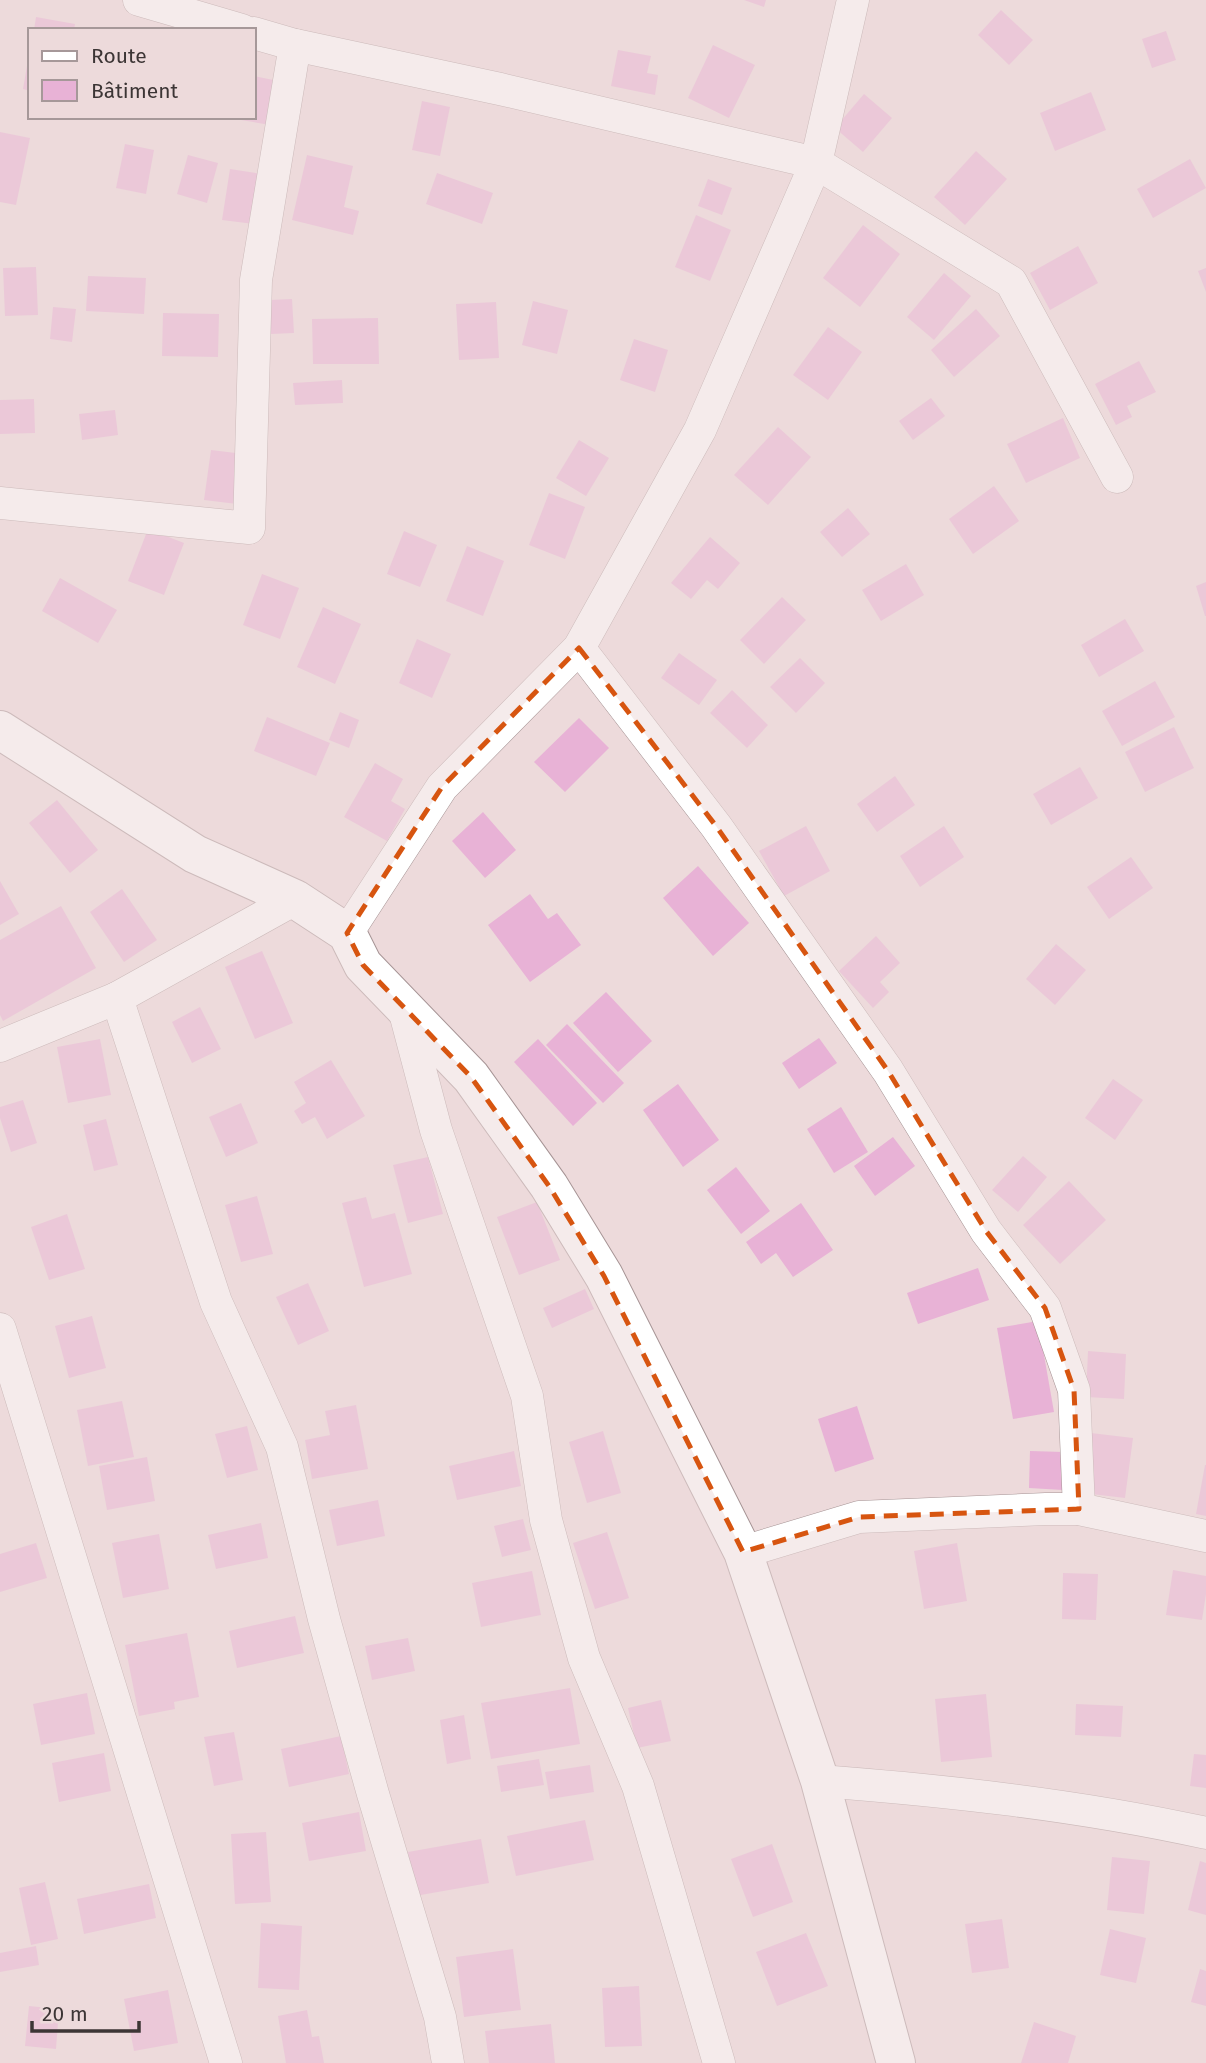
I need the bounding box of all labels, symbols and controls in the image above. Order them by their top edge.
legend [28,28,256,119]
text: Route [91,43,147,69]
text: Bâtiment [91,78,178,104]
scale bar [32,1990,138,2034]
text: 20 m [42,2001,88,2027]

